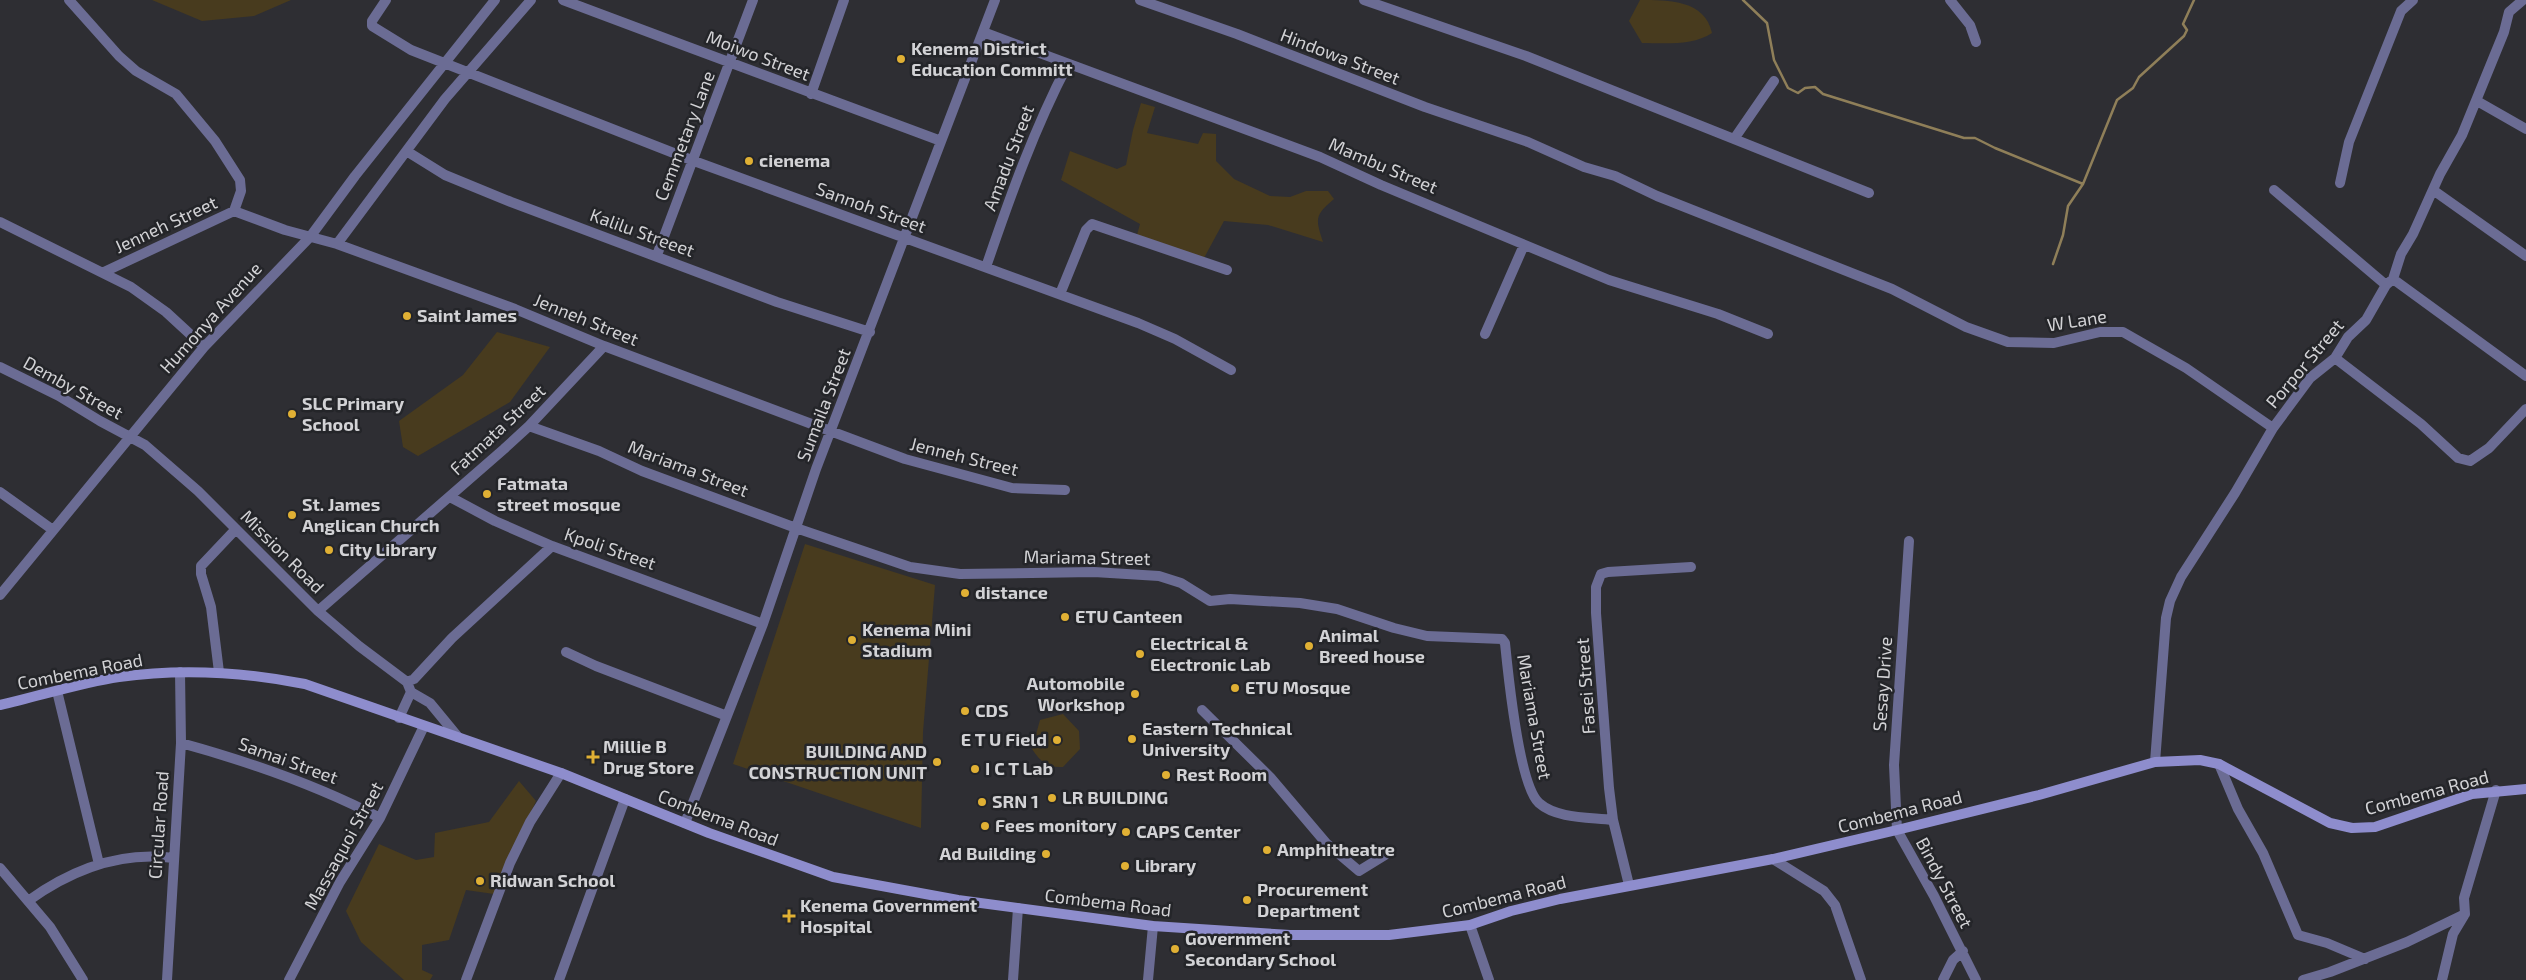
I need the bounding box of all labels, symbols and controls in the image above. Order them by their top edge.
street label: Hindowa Street [1278,23,1403,89]
street label: Moiwo Street [703,25,814,85]
place label: Kenema District Education Committ [911,37,1073,80]
marker: Kenema District Education Committ [895,53,907,65]
street label: Cemmetary Lane [649,68,719,204]
street label: Amadu Street [978,102,1038,214]
street label: Mambu Street [1326,132,1441,198]
place label: cienema [759,149,830,171]
marker: cienema [743,155,755,167]
street label: Sannoh Street [813,177,930,237]
street label: Jenneh Street [111,191,221,257]
street label: Kalilu Streeet [587,203,698,261]
street label: Humonya Avenue [155,257,266,377]
street label: Jenneh Street [531,288,642,350]
place label: Saint James [417,304,517,326]
street label: W Lane [2045,304,2108,336]
marker: Saint James [401,310,413,322]
street label: Porpor Street [2261,314,2348,412]
street label: Sumaila Street [791,345,855,464]
street label: Demby Street [20,351,127,424]
street label: Fatmata Street [445,379,550,479]
place label: SLC Primary School [302,392,405,435]
marker: SLC Primary School [286,408,298,420]
street label: Jenneh Street [908,432,1021,480]
street label: Mariama Street [625,435,752,501]
place label: Fatmata street mosque [497,472,621,515]
marker: Fatmata street mosque [481,488,493,500]
place label: St. James Anglican Church [302,493,440,536]
street label: Mission Road [236,505,329,598]
marker: St. James Anglican Church [286,509,298,521]
street label: Kpoli Street [562,522,659,574]
place label: City Library [339,538,437,560]
marker: City Library [323,544,335,556]
street label: Mariama Street [1023,545,1151,569]
place label: distance [975,581,1048,603]
marker: distance [959,587,971,599]
place label: ETU Canteen [1075,605,1183,627]
marker: ETU Canteen [1059,611,1071,623]
place label: Kenema Mini Stadium [862,618,971,661]
place label: Animal Breed house [1319,624,1425,667]
place label: Electrical & Electronic Lab [1150,632,1271,675]
marker: Kenema Mini Stadium [846,634,858,646]
street label: Sesay Drive [1868,636,1896,732]
street label: Fasei Street [1571,637,1599,735]
marker: Animal Breed house [1303,640,1315,652]
street label: Combema Road [15,648,144,694]
marker: Electrical & Electronic Lab [1134,648,1146,660]
street label: Mariama Street [1513,652,1557,781]
place label: Automobile Workshop [1026,672,1125,715]
place label: ETU Mosque [1245,676,1351,698]
marker: ETU Mosque [1229,682,1241,694]
marker: Automobile Workshop [1129,688,1141,700]
place label: CDS [975,699,1008,721]
marker: CDS [959,705,971,717]
place label: Eastern Technical University [1142,717,1292,760]
place label: E T U Field [961,728,1047,750]
street label: Samai Street [236,732,341,788]
marker: Eastern Technical University [1126,733,1138,745]
marker: E T U Field [1051,734,1063,746]
place label: Millie B Drug Store [603,735,694,778]
place label: BUILDING AND CONSTRUCTION UNIT [748,740,927,783]
marker: Millie B Drug Store [587,751,599,763]
marker: BUILDING AND CONSTRUCTION UNIT [931,756,943,768]
place label: I C T Lab [985,757,1053,779]
marker: I C T Lab [969,763,981,775]
place label: Rest Room [1176,763,1267,785]
street label: Combema Road [2362,765,2491,819]
marker: Rest Room [1160,769,1172,781]
street label: Circular Road [143,770,173,880]
street label: Massaquoi Street [299,777,387,913]
street label: Combema Road [655,784,782,850]
street label: Combema Road [1835,785,1964,837]
place label: LR BUILDING [1062,786,1168,808]
place label: SRN 1 [992,790,1039,812]
marker: LR BUILDING [1046,792,1058,804]
marker: SRN 1 [976,796,988,808]
place label: Fees monitory [995,814,1117,836]
marker: Fees monitory [979,820,991,832]
place label: CAPS Center [1136,820,1241,842]
marker: CAPS Center [1120,826,1132,838]
street label: Bindy Street [1912,833,1978,932]
place label: Amphitheatre [1277,838,1395,860]
place label: Ad Building [940,842,1037,864]
marker: Amphitheatre [1261,844,1273,856]
marker: Ad Building [1040,848,1052,860]
place label: Library [1135,854,1197,876]
marker: Library [1119,860,1131,872]
place label: Ridwan School [490,869,615,891]
street label: Combema Road [1439,870,1568,922]
marker: Ridwan School [474,875,486,887]
place label: Procurement Department [1257,878,1369,921]
street label: Combema Road [1044,883,1173,921]
place label: Kenema Government Hospital [800,894,978,937]
marker: Procurement Department [1241,894,1253,906]
marker: Kenema Government Hospital [782,909,796,923]
place label: Government Secondary School [1185,927,1336,970]
marker: Government Secondary School [1169,943,1181,955]

